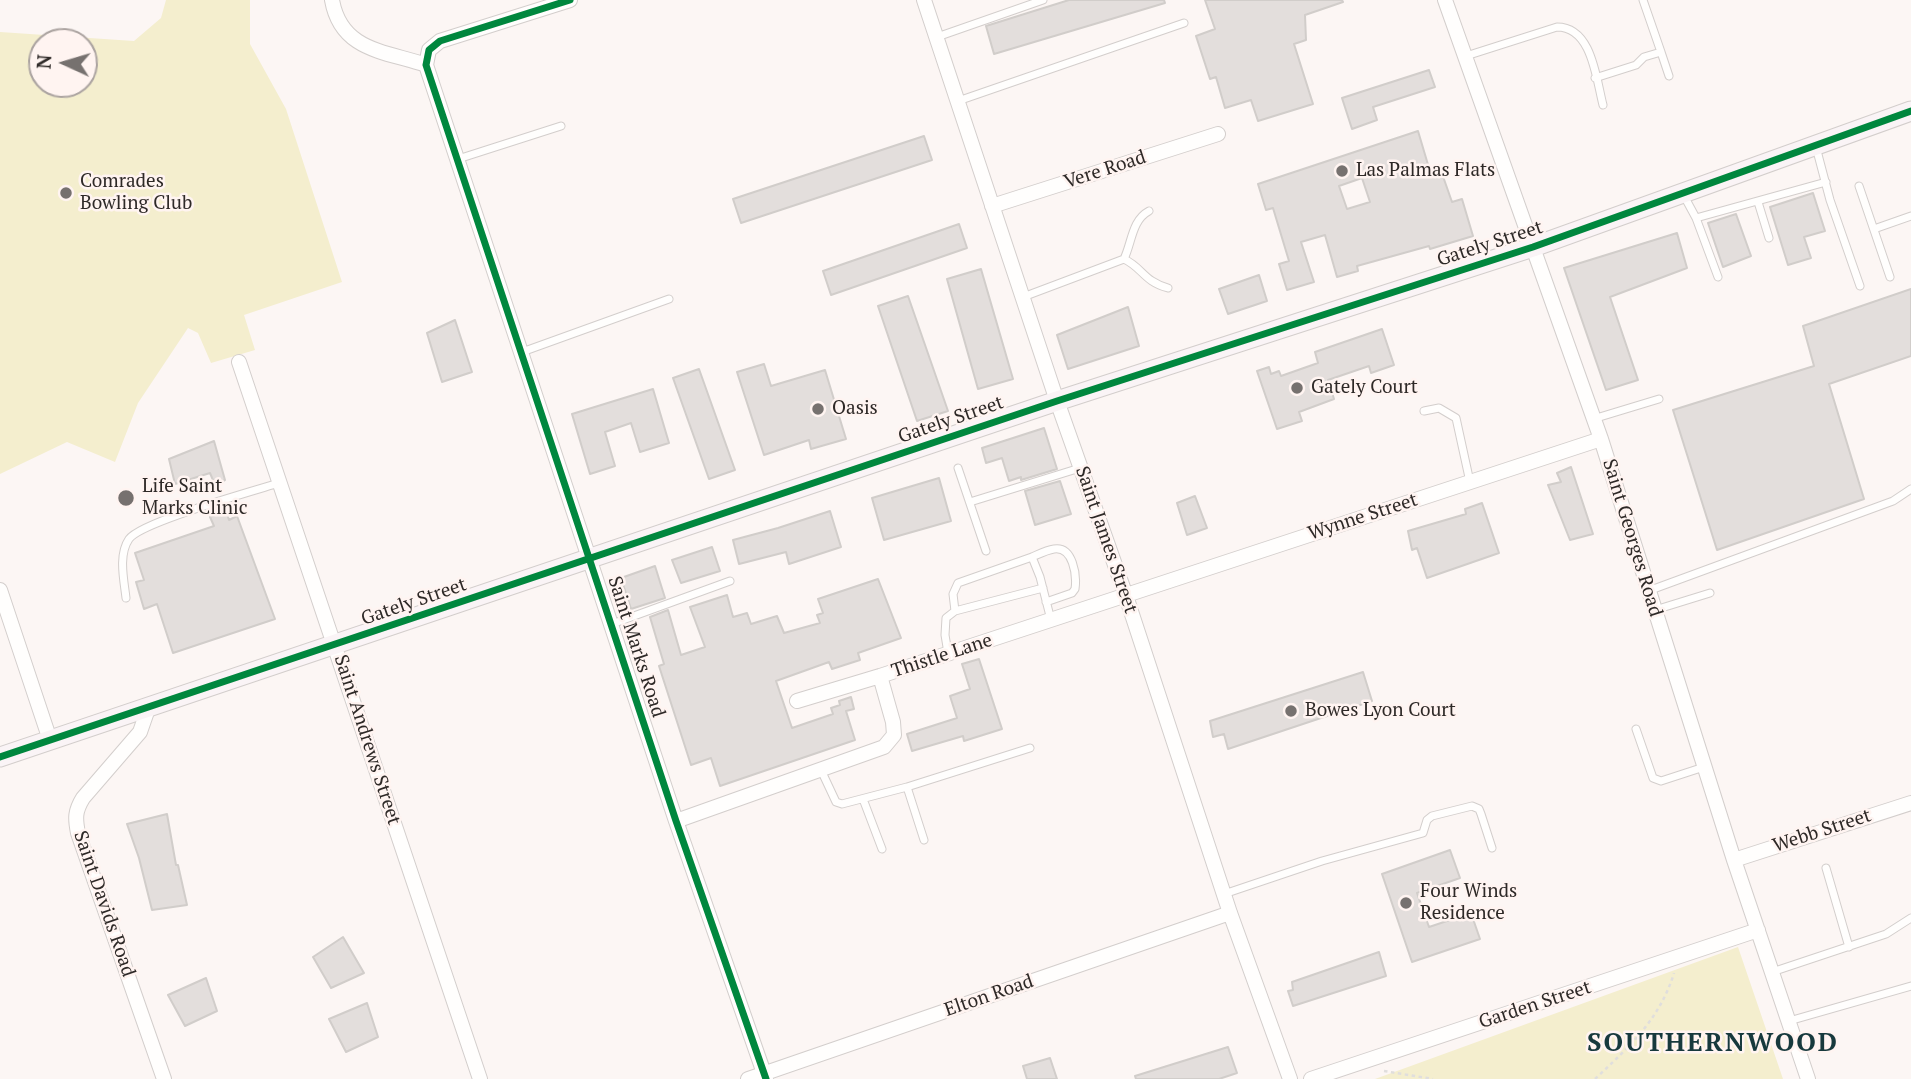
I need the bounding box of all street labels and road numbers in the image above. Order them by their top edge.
street label: Vere Road [1061,146,1149,194]
street label: Gately Street [1434,216,1546,272]
street label: Gately Street [895,391,1007,449]
street label: Saint Georges Road [1597,456,1667,620]
street label: Saint James Street [1070,463,1142,617]
street label: Wynne Street [1305,489,1421,545]
street label: Gately Street [358,573,470,631]
street label: Saint Marks Road [602,574,670,720]
street label: Thistle Lane [889,629,995,683]
street label: Saint Andrews Street [329,652,405,828]
street label: Webb Street [1770,804,1874,858]
street label: Saint Davids Road [68,828,140,980]
street label: Elton Road [941,970,1037,1022]
street label: Garden Street [1476,976,1594,1034]

